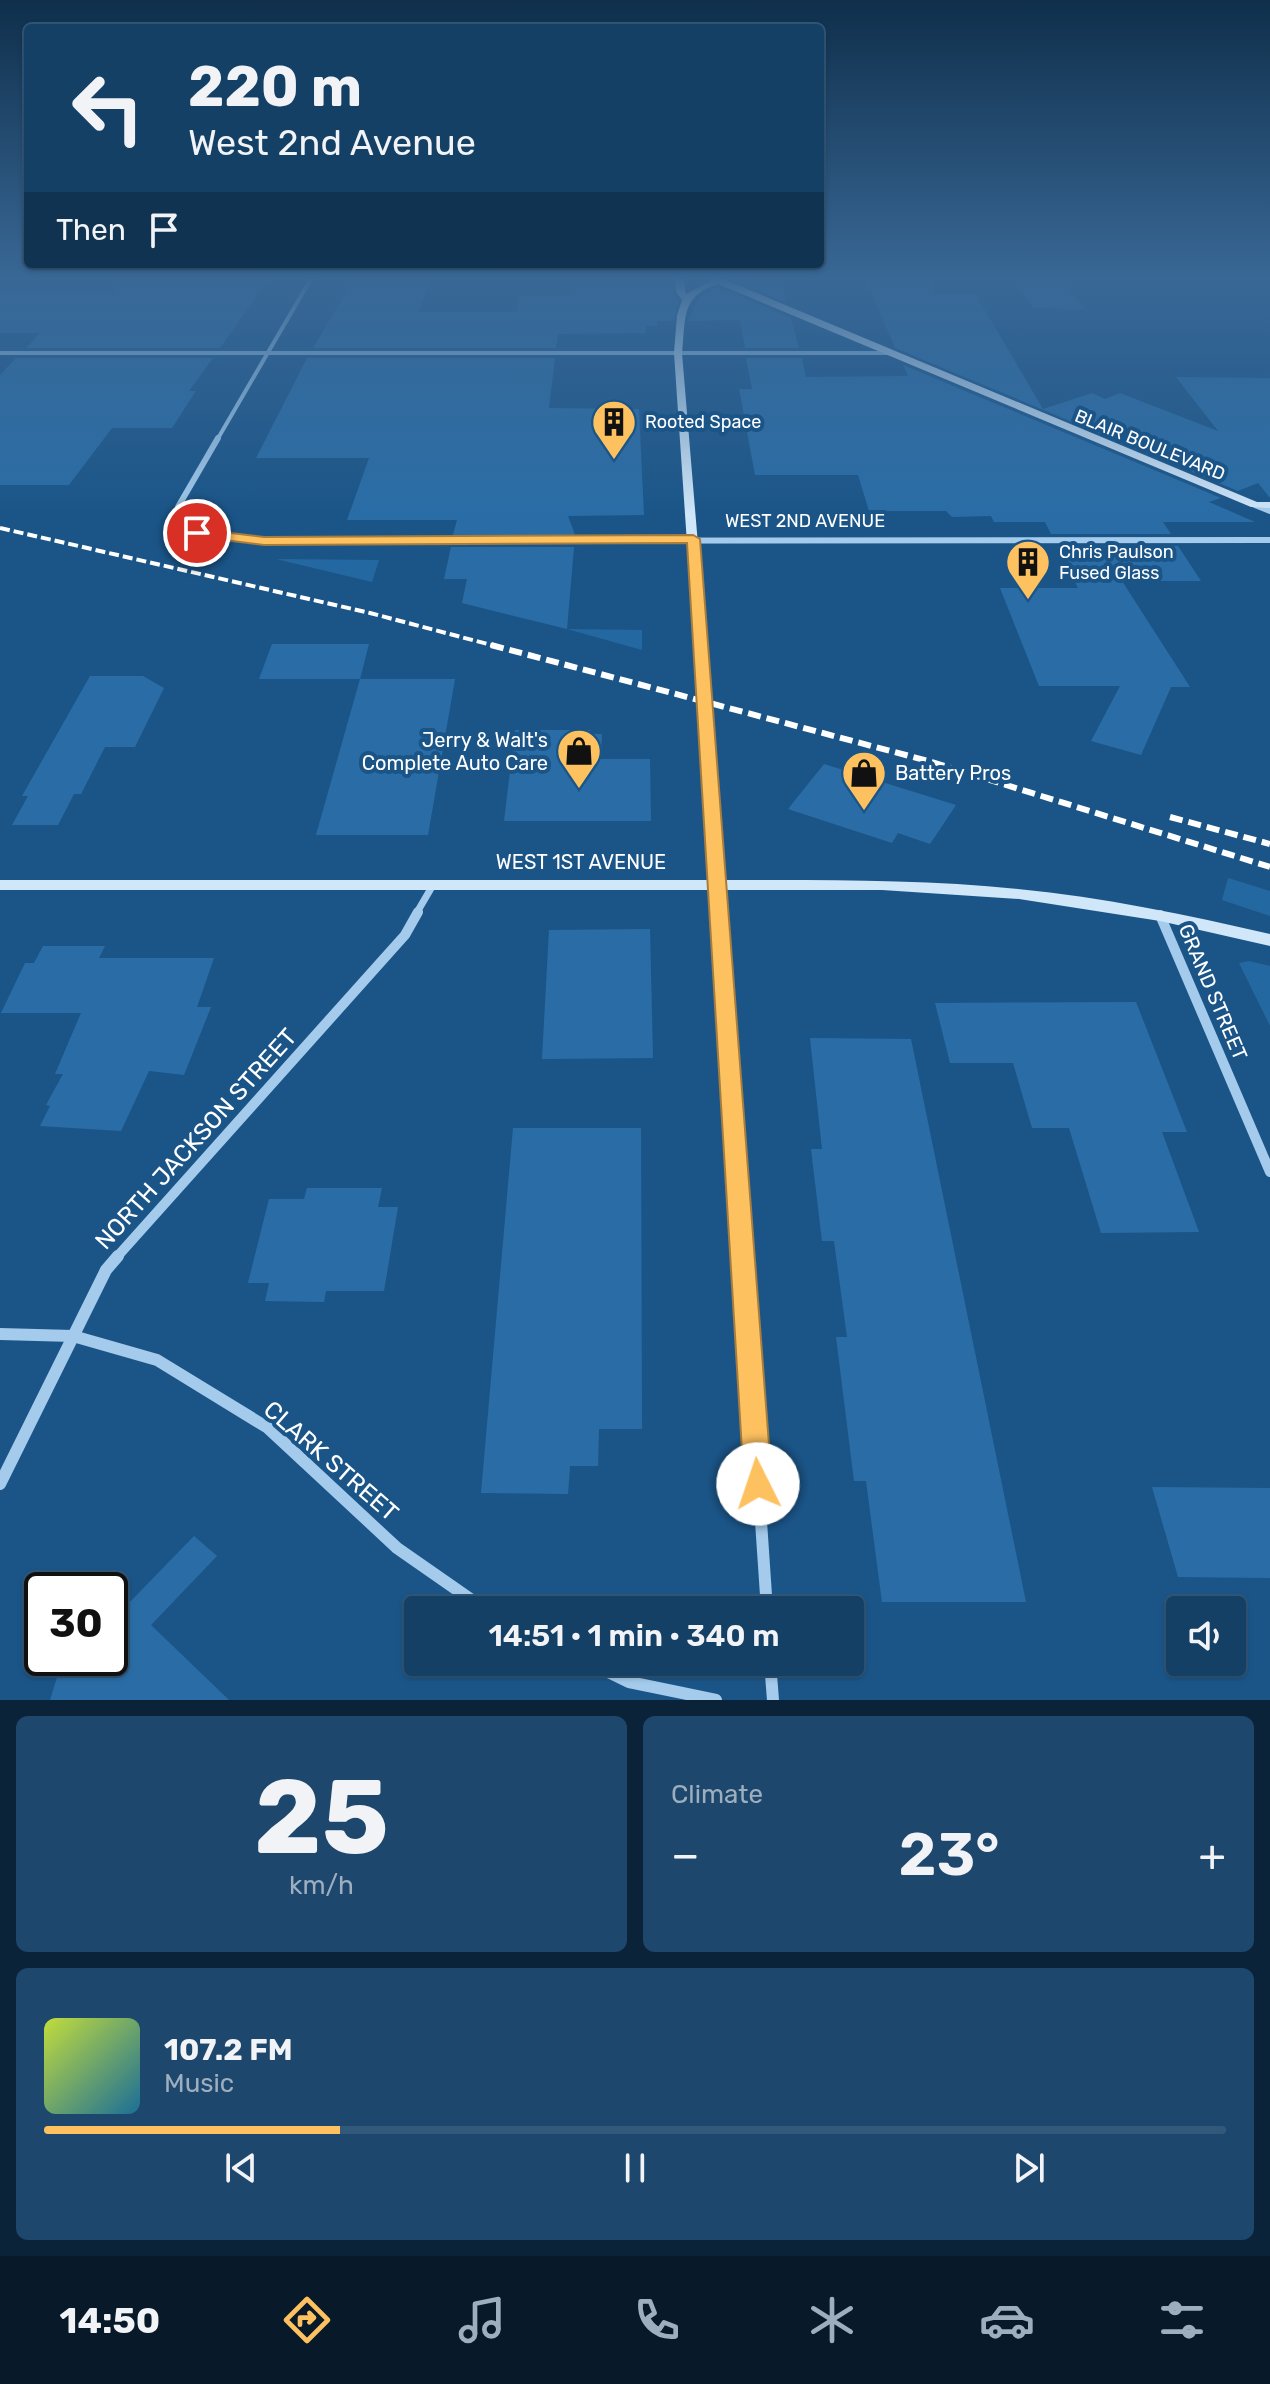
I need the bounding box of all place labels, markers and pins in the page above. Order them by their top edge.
building icon: Rooted Space [590,398,638,461]
place label: Rooted Space [645,411,761,433]
pin [163,499,231,567]
building icon: Chris Paulson Fused Glass [1004,538,1052,601]
place label: Chris Paulson Fused Glass [1059,541,1174,584]
shop icon: Jerry & Walt's Complete Auto Care [555,727,603,790]
place label: Jerry & Walt's Complete Auto Care [362,728,548,775]
shop icon: Battery Pros [840,749,888,812]
place label: Battery Pros [895,761,1011,785]

